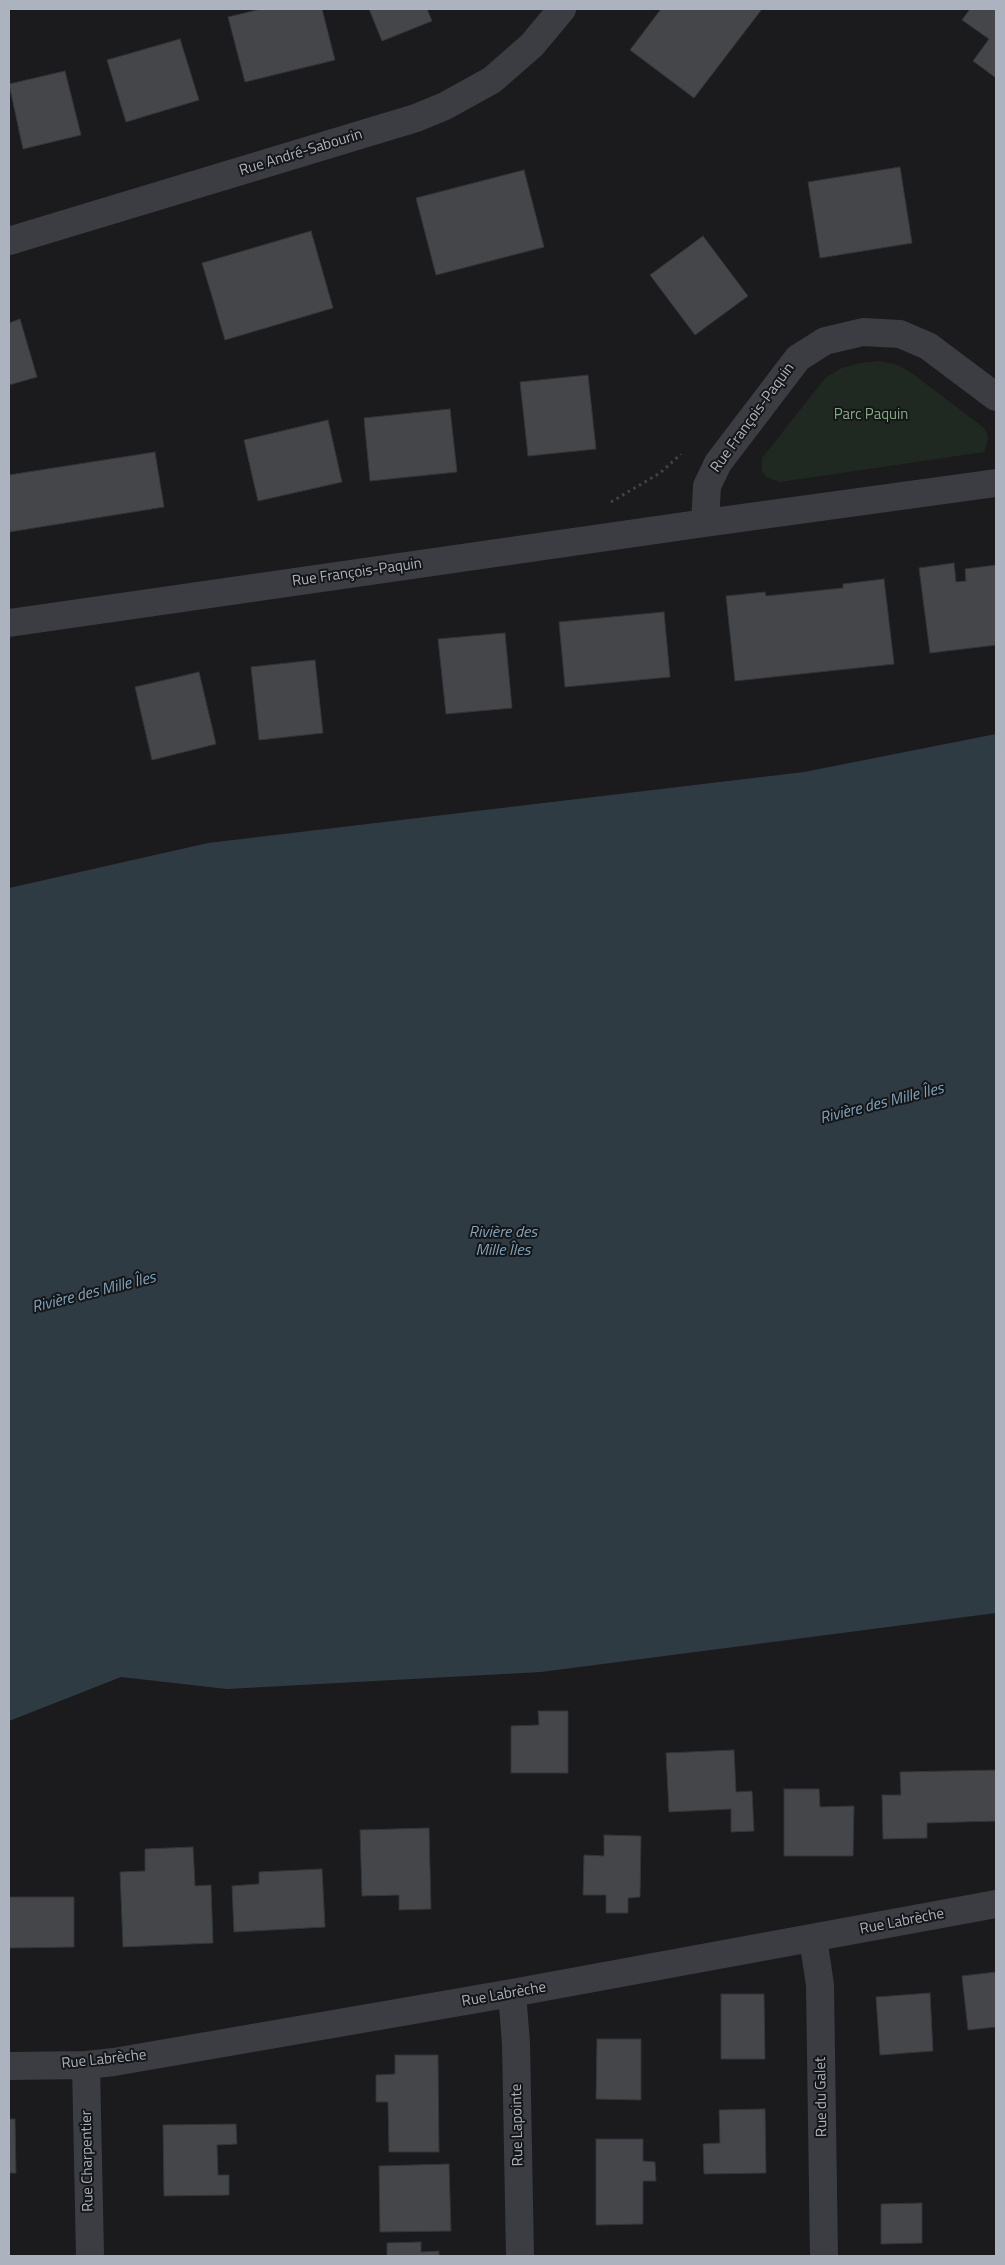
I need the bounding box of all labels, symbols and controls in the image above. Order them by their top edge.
street label: Rue André-Sabourin [237,126,365,180]
street label: Rue François-Paquin [707,360,799,476]
park label: Parc Paquin [834,406,908,424]
street label: Rue François-Paquin [291,555,423,591]
water label: Rivière des Mille Îles [818,1079,946,1129]
water label: Rivière des Mille Îles [469,1223,537,1261]
water label: Rivière des Mille Îles [30,1268,158,1318]
street label: Rue Labrèche [858,1905,946,1939]
street label: Rue Labrèche [460,1979,548,2011]
street label: Rue Labrèche [61,2047,147,2073]
street label: Rue du Galet [812,2057,832,2137]
street label: Rue Lapointe [508,2084,528,2166]
street label: Rue Charpentier [78,2110,98,2212]

